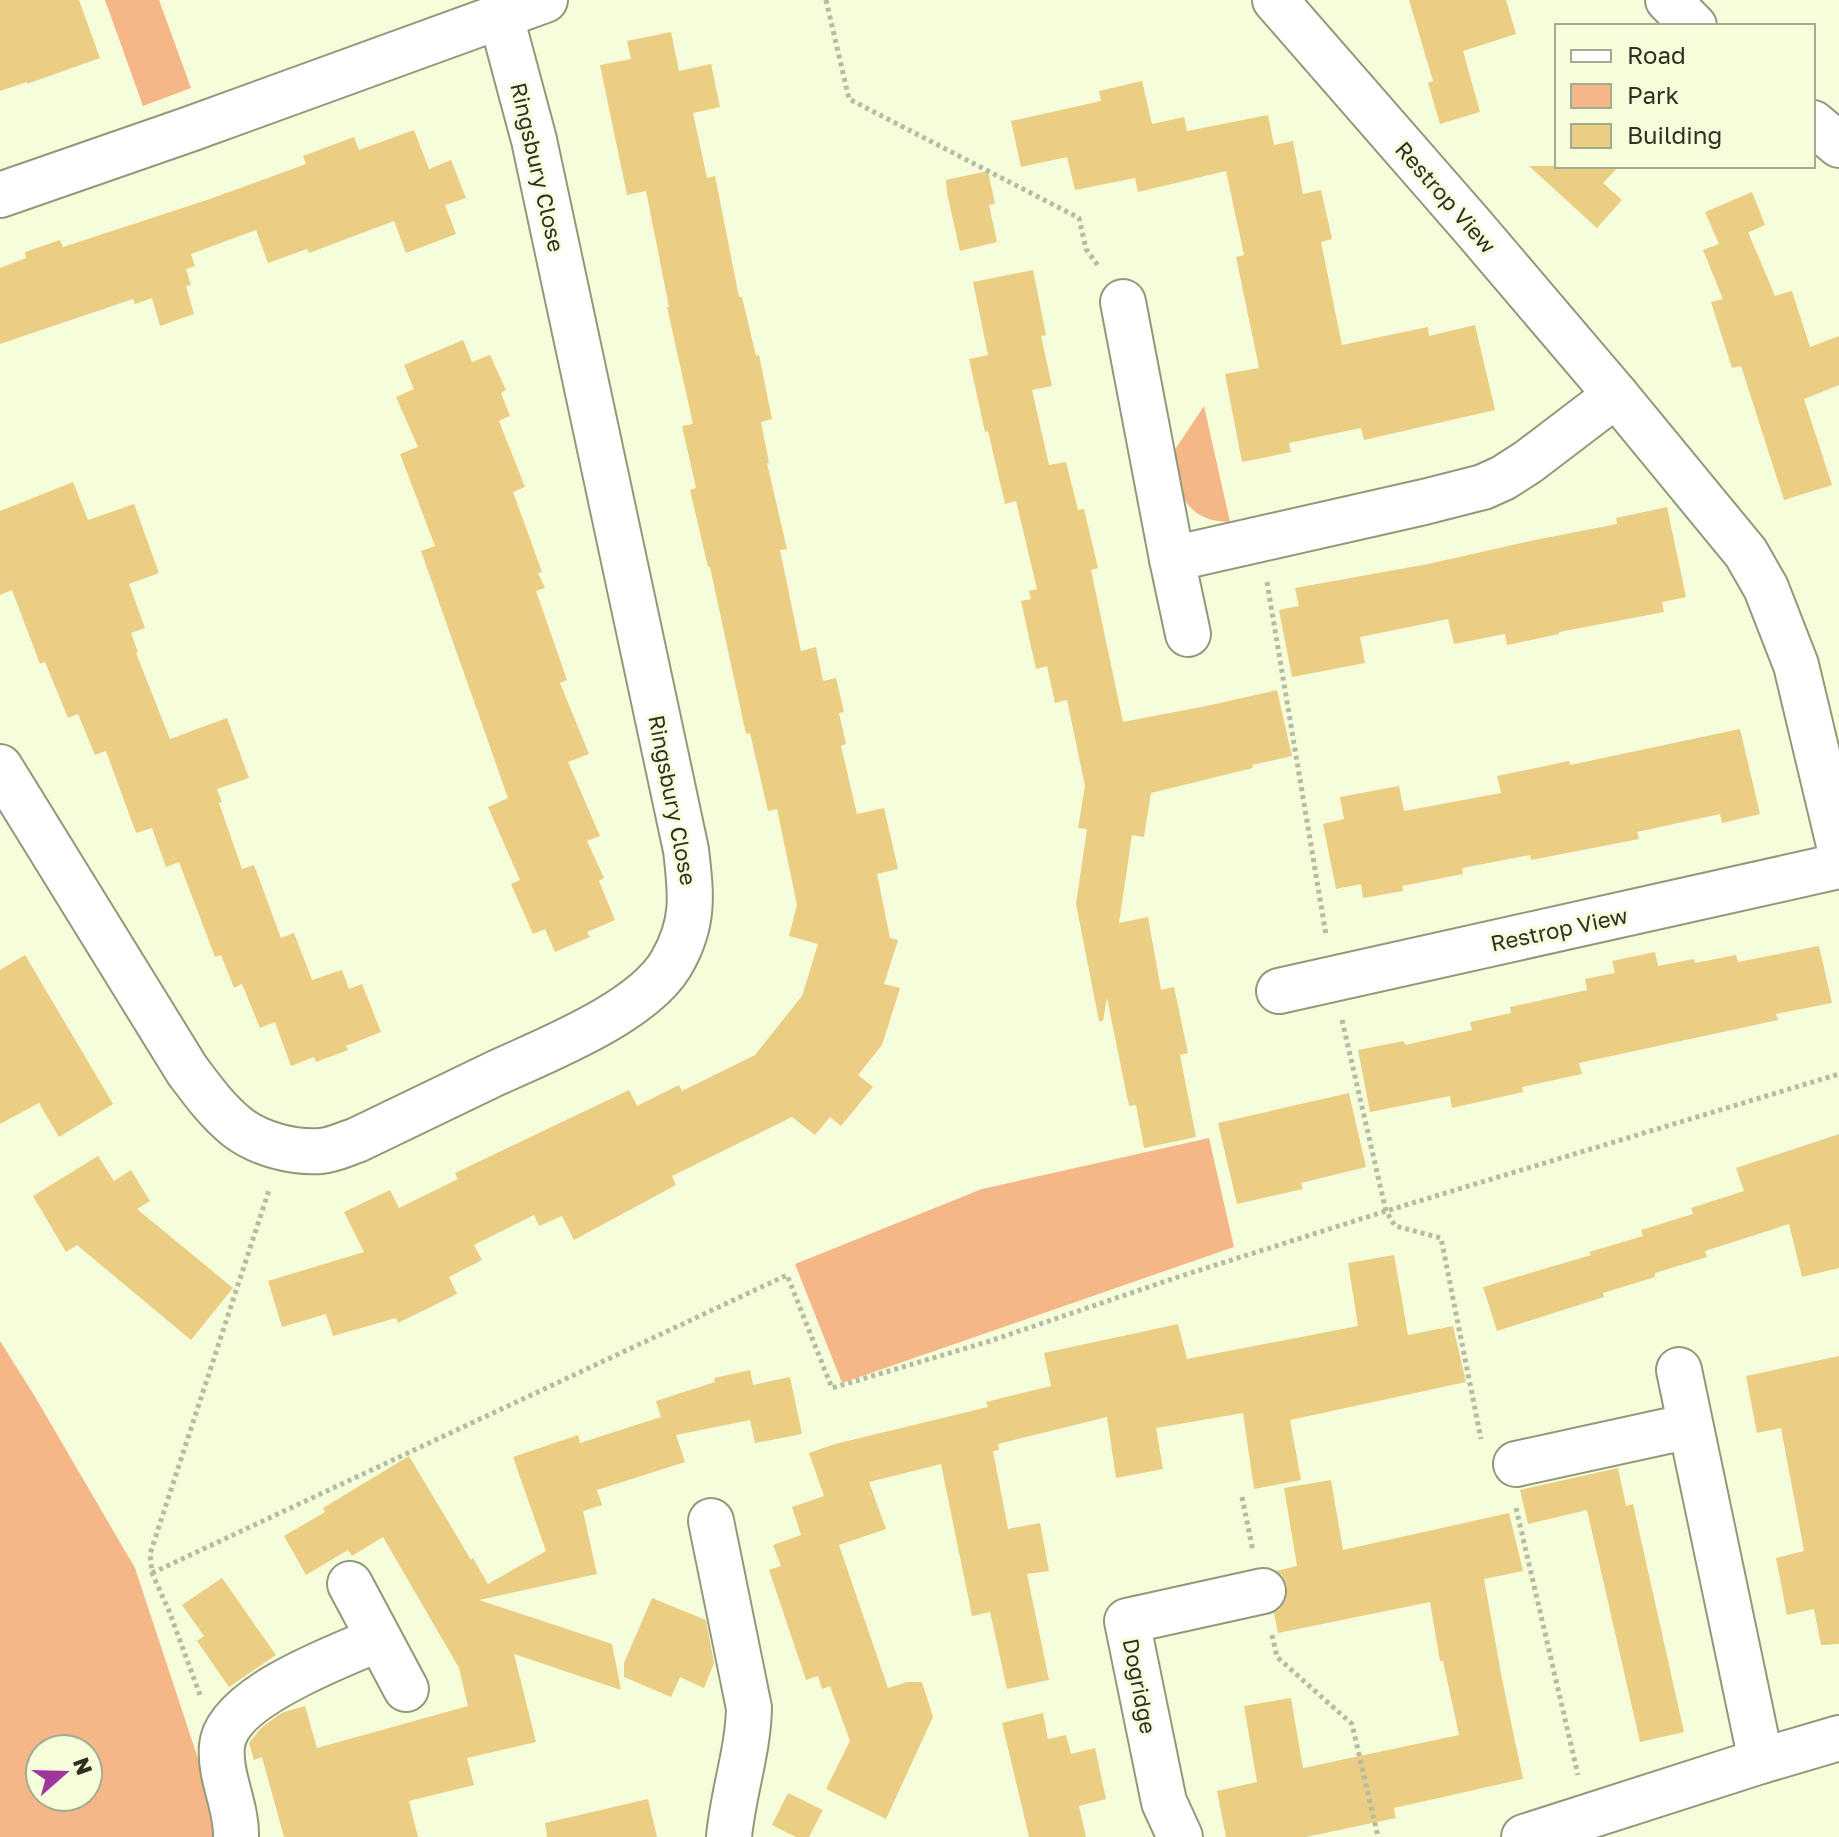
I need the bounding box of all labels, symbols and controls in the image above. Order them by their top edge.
legend [1555,24,1815,168]
text: Road [1627,40,1686,69]
street label: Ringsbury Close [505,80,571,254]
text: Park [1627,80,1679,109]
text: Building [1627,120,1722,149]
street label: Restrop View [1390,135,1502,259]
street label: Ringsbury Close [643,713,703,887]
street label: Restrop View [1488,901,1630,957]
street label: Dogridge [1118,1636,1162,1736]
north arrow [24,1733,104,1813]
text: N [68,1754,99,1778]

